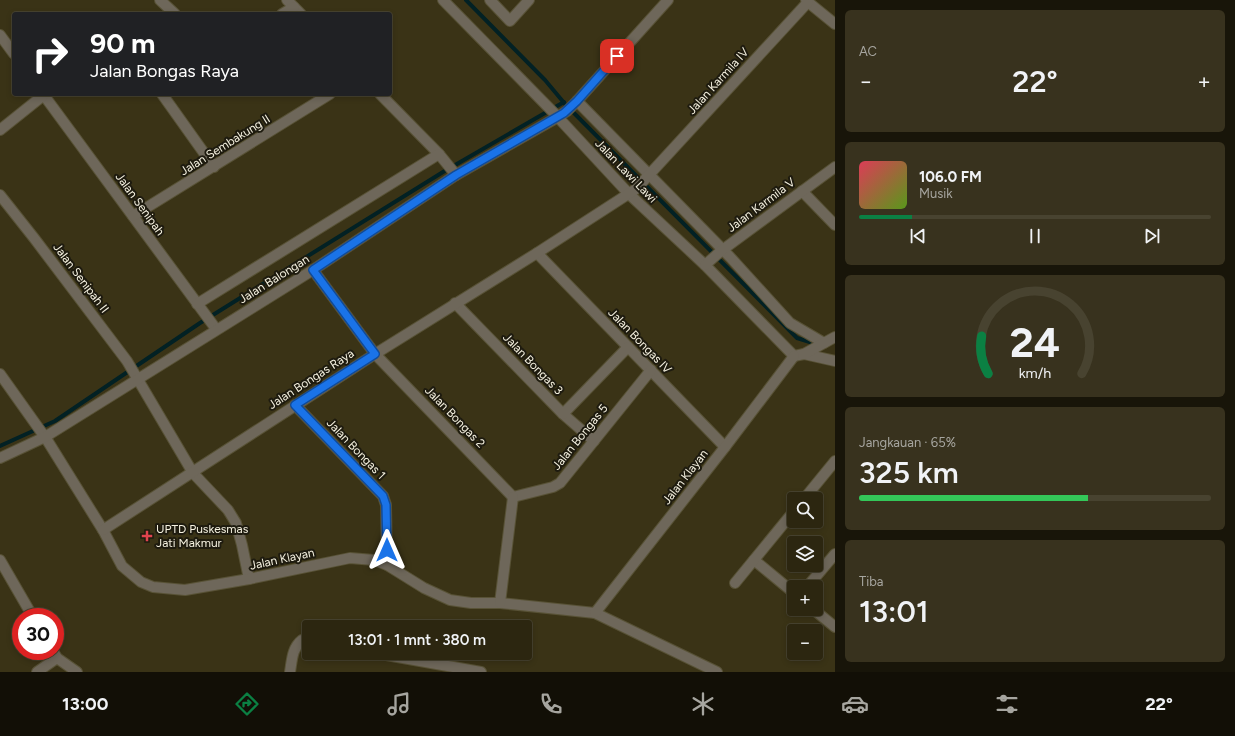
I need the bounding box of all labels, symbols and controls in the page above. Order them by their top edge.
text: 90 m [90,26,155,60]
icon: right [24,28,76,80]
pin [600,39,634,73]
street label: Jalan Karmila IV [685,44,752,117]
text: AC [859,44,877,59]
icon: arrive [606,45,628,67]
text: Jalan Bongas Raya [90,60,239,82]
text: 22° [1012,63,1058,100]
text: − [859,68,873,95]
text: + [1197,68,1211,95]
street label: Jalan Sembakung II [177,112,273,178]
street label: Jalan Lawi Lawi [592,136,660,206]
text: 106.0 FM [919,168,982,186]
street label: Jalan Senipah [113,170,168,238]
street label: Jalan Karmila V [724,175,798,235]
text: Musik [919,186,953,201]
icon: previous [907,225,929,247]
icon: pause [1024,225,1046,247]
icon: next [1141,225,1163,247]
street label: Jalan Senipah II [50,240,112,316]
street label: Jalan Balongan [236,252,312,306]
street label: Jalan Bongas IV [605,306,675,377]
text: 24 [1010,317,1060,367]
street label: Jalan Bongas 3 [500,330,566,398]
street label: Jalan Bongas Raya [266,346,356,412]
text: km/h [1019,364,1051,382]
street label: Jalan Bongas 2 [422,383,488,451]
street label: Jalan Bongas 5 [549,401,611,473]
street label: Jalan Bongas 1 [324,416,388,482]
text: Jangkauan · 65% [859,435,956,450]
street label: Jalan Klayan [659,447,711,507]
text: 325 km [859,454,959,491]
map controls [787,492,823,660]
button: search [787,492,823,528]
place label: UPTD Puskesmas Jati Makmur [156,522,249,550]
position arrow [366,529,408,571]
marker: UPTD Puskesmas Jati Makmur [141,530,153,542]
button: layers [787,536,823,572]
street label: Jalan Klayan [248,545,316,573]
text: Tiba [859,574,883,589]
button: + [787,580,823,616]
text: 13:01 [859,593,928,630]
speed limit sign: 30 [12,608,64,660]
button: − [787,624,823,660]
text: 13:01 · 1 mnt · 380 m [348,631,486,649]
icon: directions [233,690,261,718]
icon: music [385,690,413,718]
icon: phone [537,690,565,718]
icon: climate [689,690,717,718]
icon: car [841,690,869,718]
icon: filters [993,690,1021,718]
text: 13:00 [62,693,108,715]
text: 22° [1145,693,1173,715]

